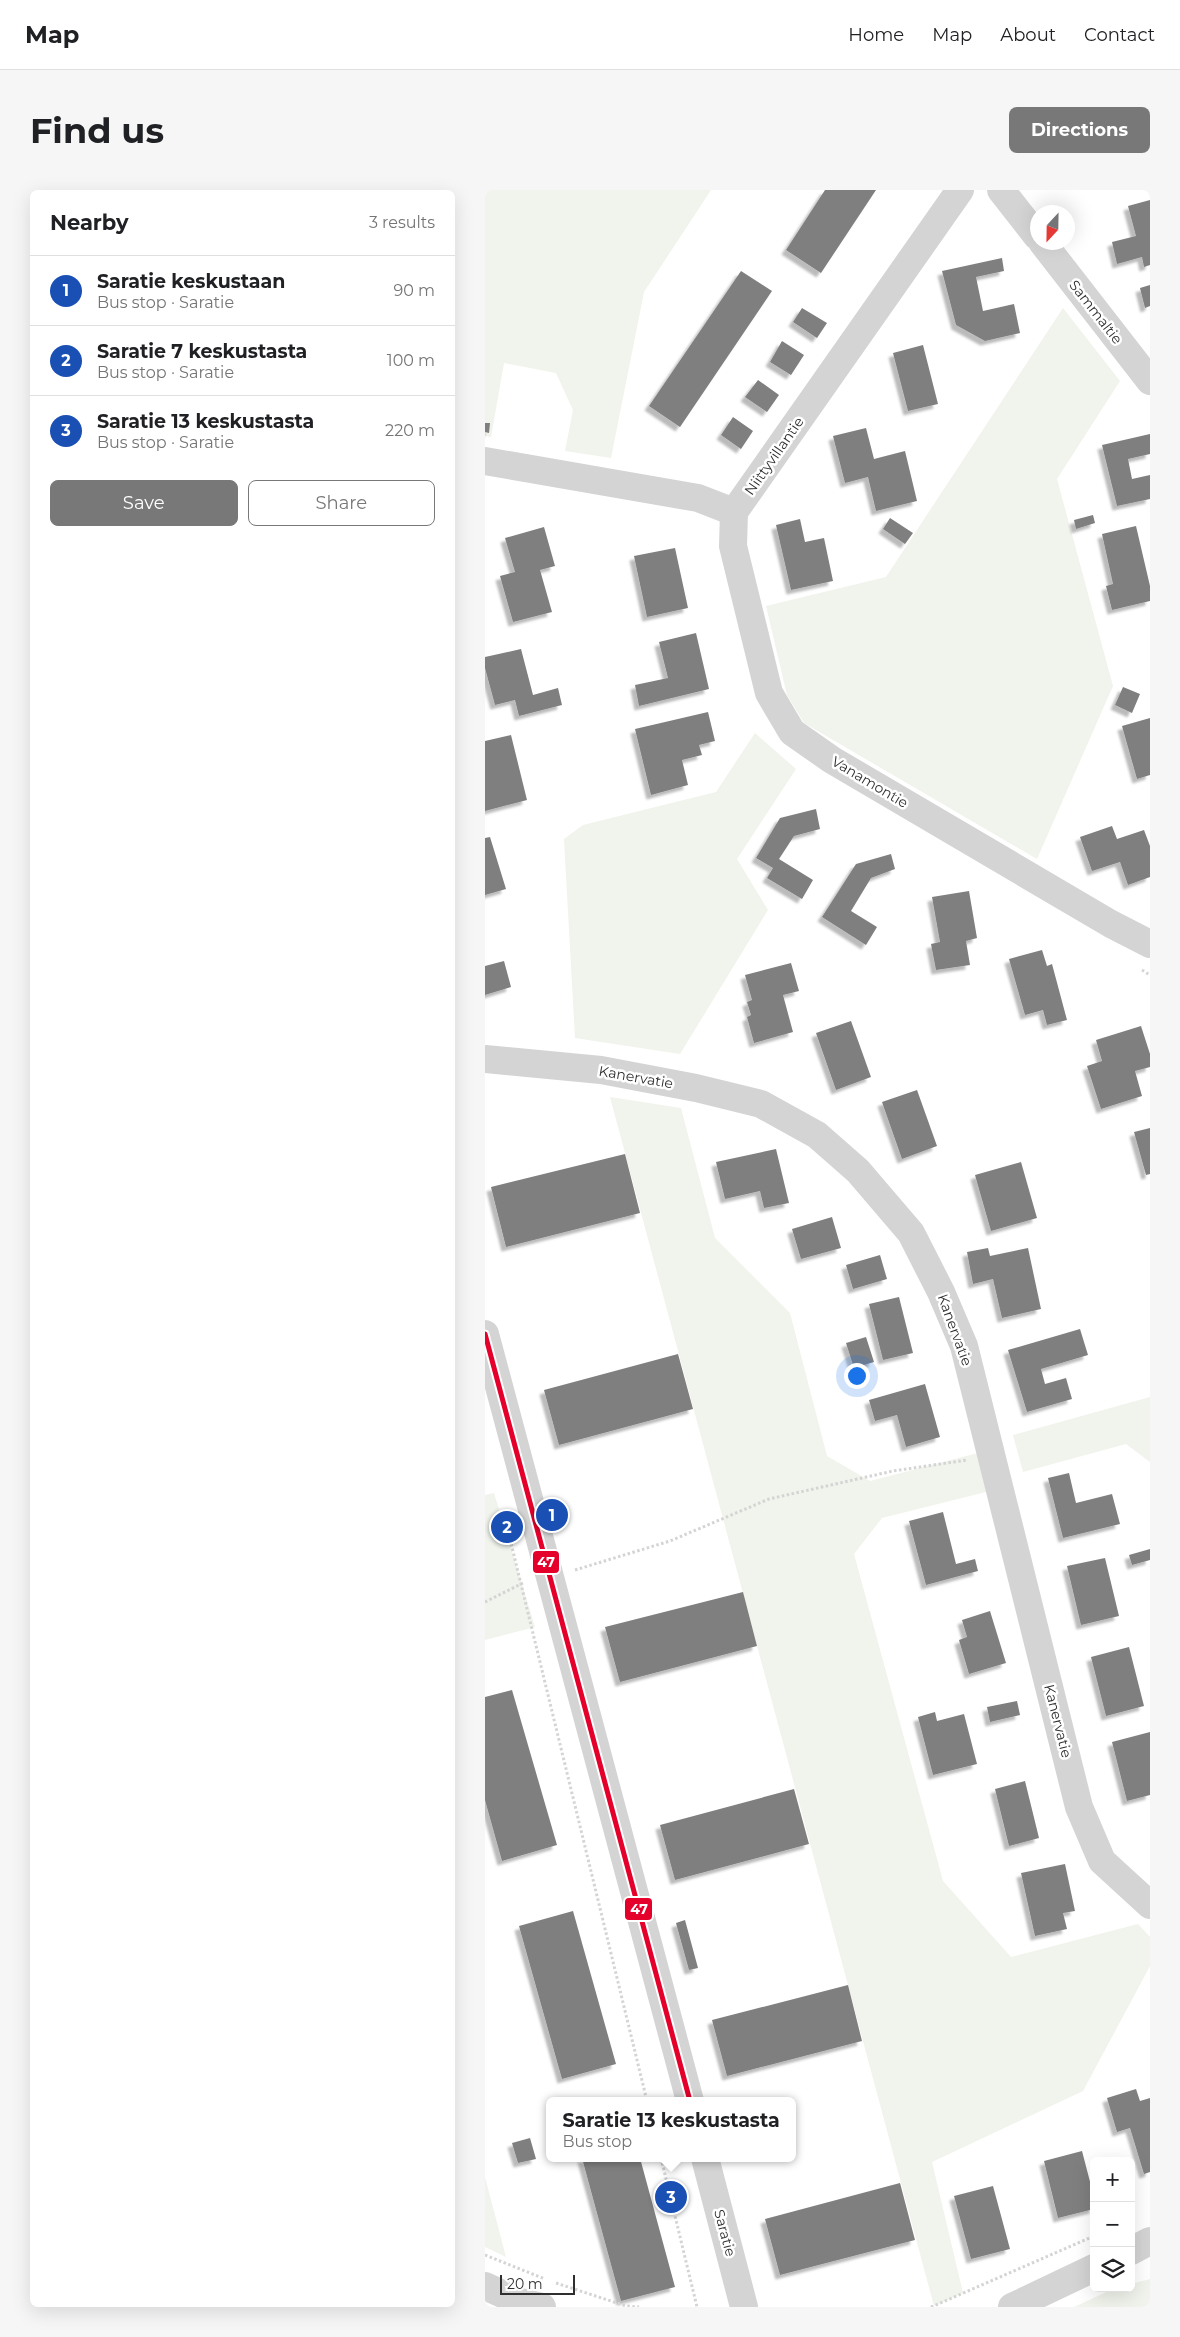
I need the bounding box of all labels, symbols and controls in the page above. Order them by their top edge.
text: Map [25,20,79,49]
text: Home [848,24,904,46]
text: Map [932,24,972,46]
text: About [1000,24,1056,46]
text: Contact [1084,24,1155,46]
button: Directions [1009,107,1150,153]
text: Find us [30,109,164,152]
north arrow [1030,205,1075,250]
text: Nearby [50,210,129,235]
text: 3 results [369,213,435,232]
text: Saratie keskustaan [97,270,285,293]
street label: Sammaltie [1065,276,1127,348]
text: 1 [63,281,69,300]
text: 90 m [393,281,435,300]
text: Bus stop · Saratie [97,293,234,312]
text: Saratie 7 keskustasta [97,340,307,363]
text: 2 [61,351,71,370]
text: 100 m [387,351,435,370]
text: Bus stop · Saratie [97,363,234,382]
text: Saratie 13 keskustasta [97,410,314,433]
street label: Niittyvillantie [740,413,808,499]
text: 3 [61,421,71,440]
text: 220 m [385,421,435,440]
text: Bus stop · Saratie [97,433,234,452]
button: Save [50,480,238,526]
button: Share [248,480,435,526]
street label: Vanamontie [829,752,911,812]
street label: Kanervatie [597,1062,675,1092]
street label: Kanervatie [934,1292,976,1368]
your location [844,1363,870,1389]
pin: 1 [536,1496,568,1534]
pin: 2 [491,1508,523,1546]
line badge: 47 [532,1550,560,1574]
text: 47 [537,1553,555,1571]
street label: Kanervatie [1040,1682,1076,1760]
line badge: 47 [624,1897,653,1921]
text: 47 [630,1900,648,1918]
popup [546,2097,796,2162]
text: Saratie 13 keskustasta [562,2109,780,2132]
text: Bus stop [562,2132,632,2151]
map controls [1090,2157,1135,2292]
button: + [1090,2157,1135,2202]
pin: 3 [655,2178,687,2216]
button: − [1090,2202,1135,2247]
street label: Saratie [710,2207,740,2259]
button: layers [1090,2247,1135,2292]
scale bar [500,2272,575,2295]
text: 20 m [507,2275,543,2293]

